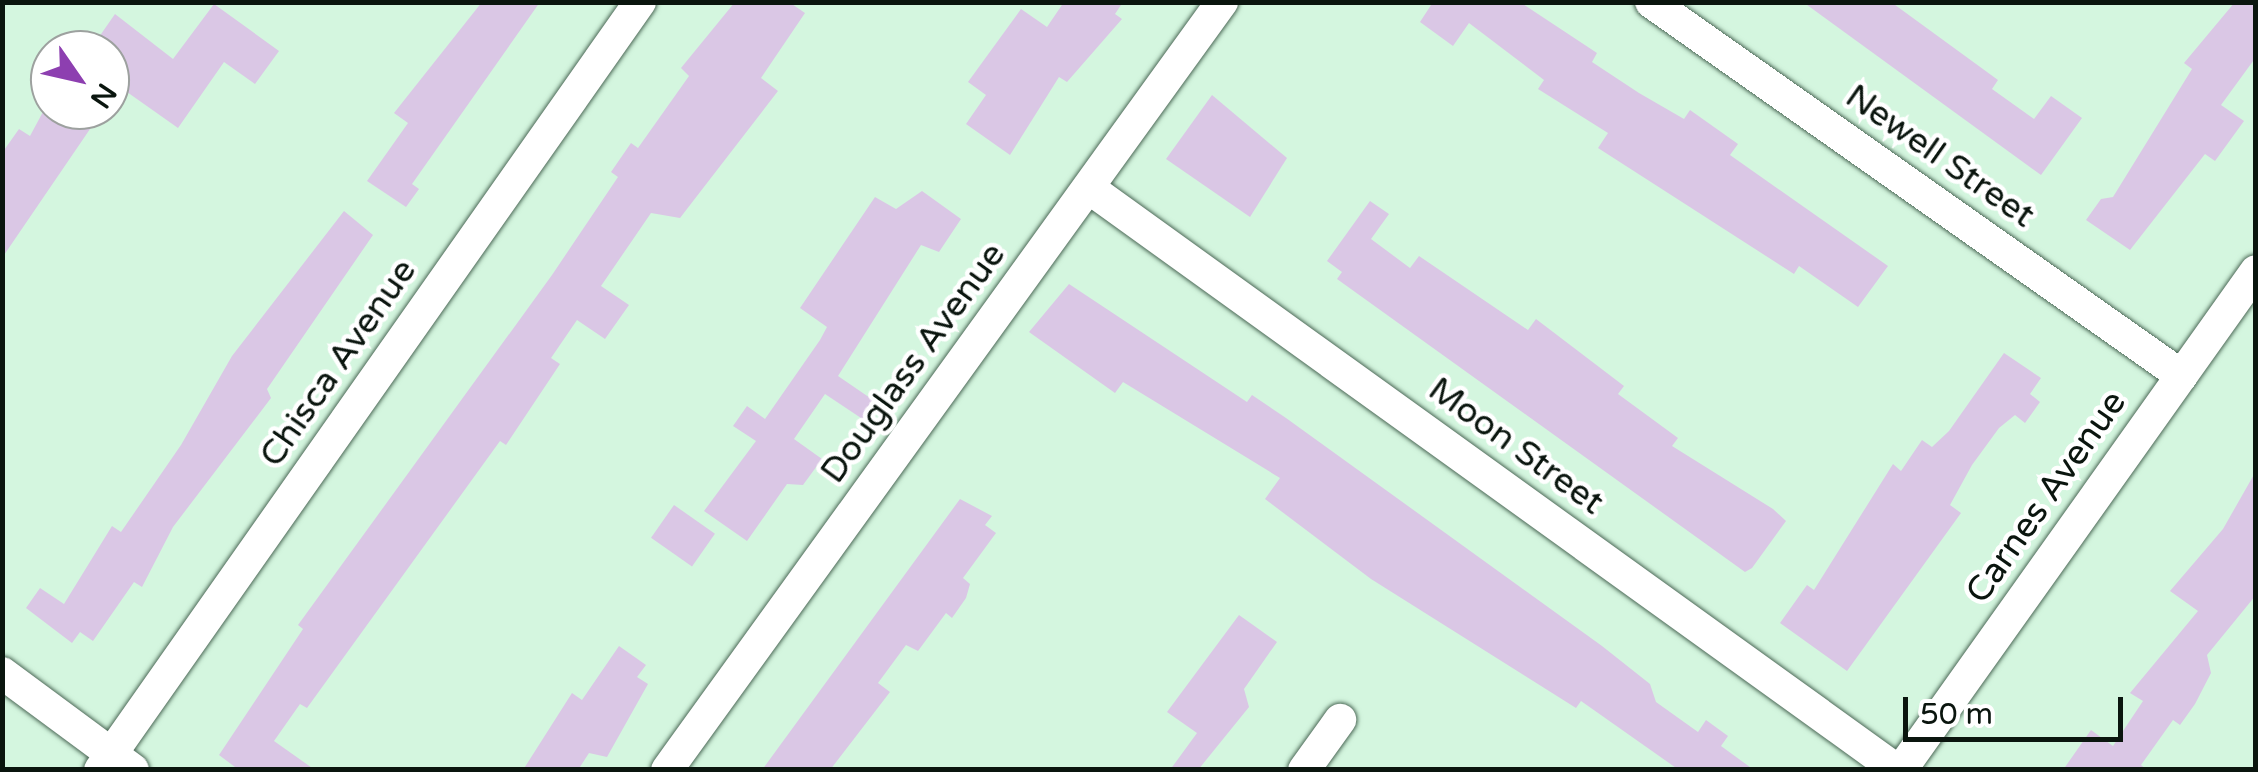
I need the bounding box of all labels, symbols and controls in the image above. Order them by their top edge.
north arrow [30,30,130,130]
street label: Newell Street [1837,75,2043,237]
text: N [83,77,124,114]
street label: Douglass Avenue [812,235,1014,491]
street label: Chisca Avenue [251,251,425,475]
street label: Moon Street [1420,368,1612,524]
street label: Carnes Avenue [1957,383,2135,611]
scale bar [1908,677,2128,739]
text: 50 m [1920,696,1993,733]

